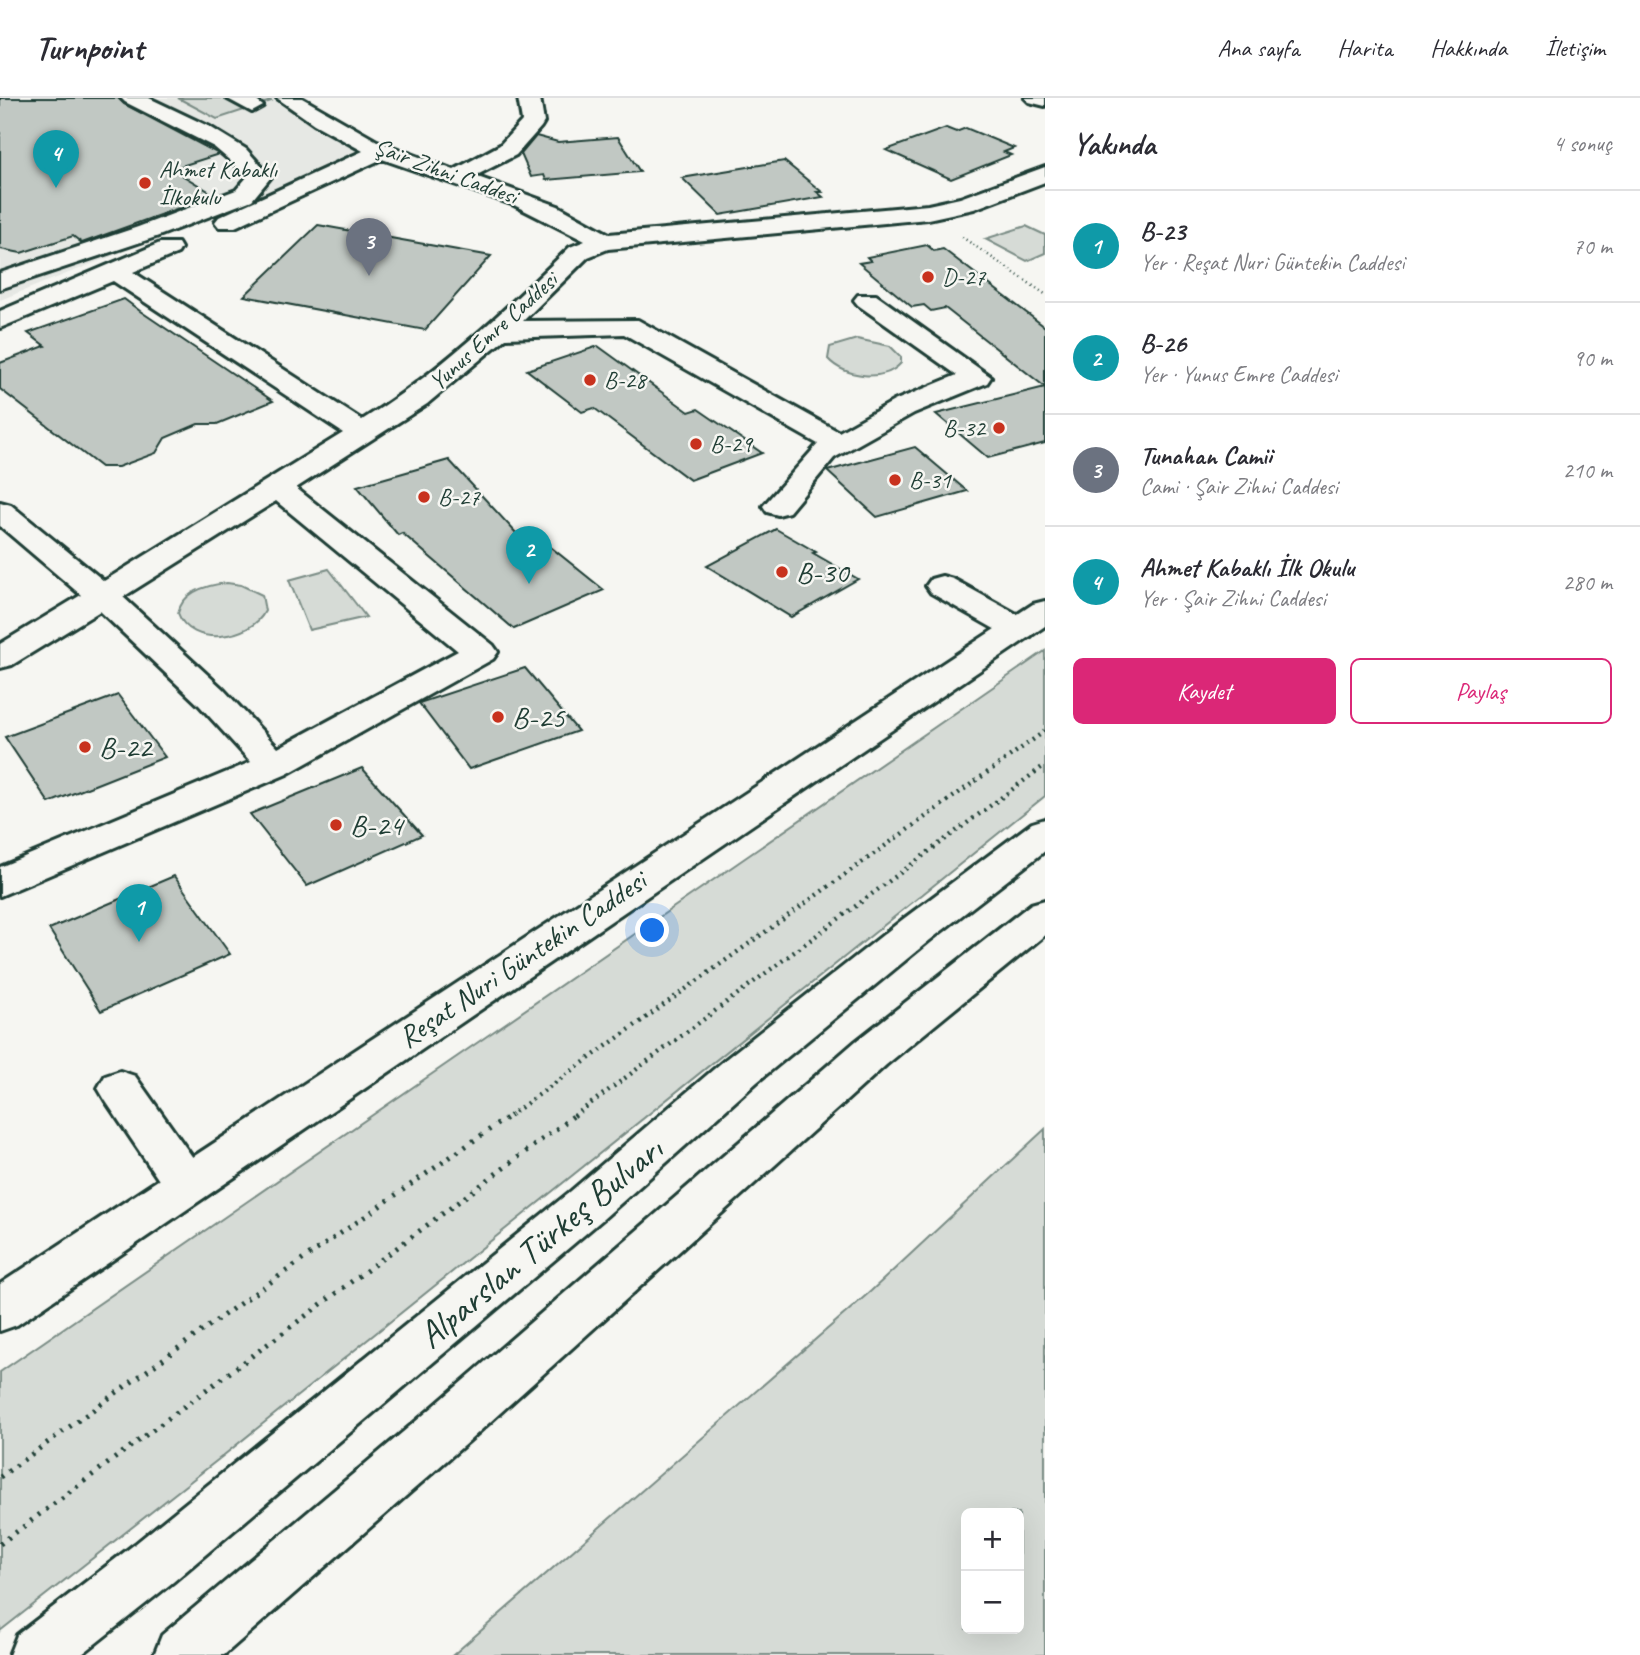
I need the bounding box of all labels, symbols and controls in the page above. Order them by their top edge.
text: Turnpoint [35,27,143,69]
text: Ana sayfa [1218,33,1299,63]
text: Harita [1337,33,1392,63]
text: Hakkında [1430,33,1507,63]
text: İletişim [1545,33,1605,63]
text: Yakında [1073,125,1155,163]
text: 4 sonuç [1553,129,1612,158]
pin: 4 [33,130,79,188]
street label: Şair Zihni Caddesi [370,131,524,212]
place label: Ahmet Kabaklı İlkokulu [159,154,278,212]
marker: Ahmet Kabaklı İlkokulu [137,175,153,191]
text: B-23 [1140,215,1185,248]
pin: 3 [346,218,392,276]
text: 1 [1091,232,1101,261]
text: 70 m [1573,232,1612,261]
text: Yer · Reşat Nuri Güntekin Caddesi [1140,248,1405,277]
place label: D-27 [942,262,986,292]
street label: Yunus Emre Caddesi [422,263,566,397]
marker: D-27 [920,269,936,285]
text: B-26 [1140,327,1186,360]
text: 2 [1091,344,1101,373]
text: 90 m [1573,344,1612,373]
text: Yer · Yunus Emre Caddesi [1140,360,1337,389]
place label: B-28 [604,365,648,395]
marker: B-28 [582,372,598,388]
place label: B-32 [943,413,987,443]
marker: B-32 [991,420,1007,436]
place label: B-29 [710,429,754,459]
marker: B-29 [688,436,704,452]
text: Tunahan Camii [1140,439,1272,472]
text: 3 [1091,456,1101,485]
text: 210 m [1563,456,1612,485]
place label: B-31 [909,465,952,495]
marker: B-31 [887,472,903,488]
text: Cami · Şair Zihni Caddesi [1140,472,1338,501]
place label: B-27 [438,482,481,512]
marker: B-27 [416,489,432,505]
pin: 2 [506,526,552,584]
text: Ahmet Kabaklı İlk Okulu [1140,551,1354,584]
place label: B-30 [796,553,851,591]
marker: B-30 [774,564,790,580]
text: 4 [1091,568,1101,597]
text: 280 m [1563,568,1612,597]
text: Yer · Şair Zihni Caddesi [1140,584,1326,613]
button: Kaydet [1073,658,1336,724]
button: Paylaş [1350,658,1612,724]
place label: B-25 [512,698,566,736]
marker: B-25 [490,709,506,725]
place label: B-22 [99,728,154,766]
marker: B-22 [77,739,93,755]
place label: B-24 [350,806,405,844]
marker: B-24 [328,817,344,833]
street label: Reşat Nuri Güntekin Caddesi [391,860,656,1056]
pin: 1 [116,884,162,942]
your location [635,913,669,947]
street label: Alparslan Türkeş Bulvarı [408,1124,674,1358]
map controls [961,1508,1024,1634]
button: + [961,1508,1024,1571]
button: − [961,1571,1024,1634]

